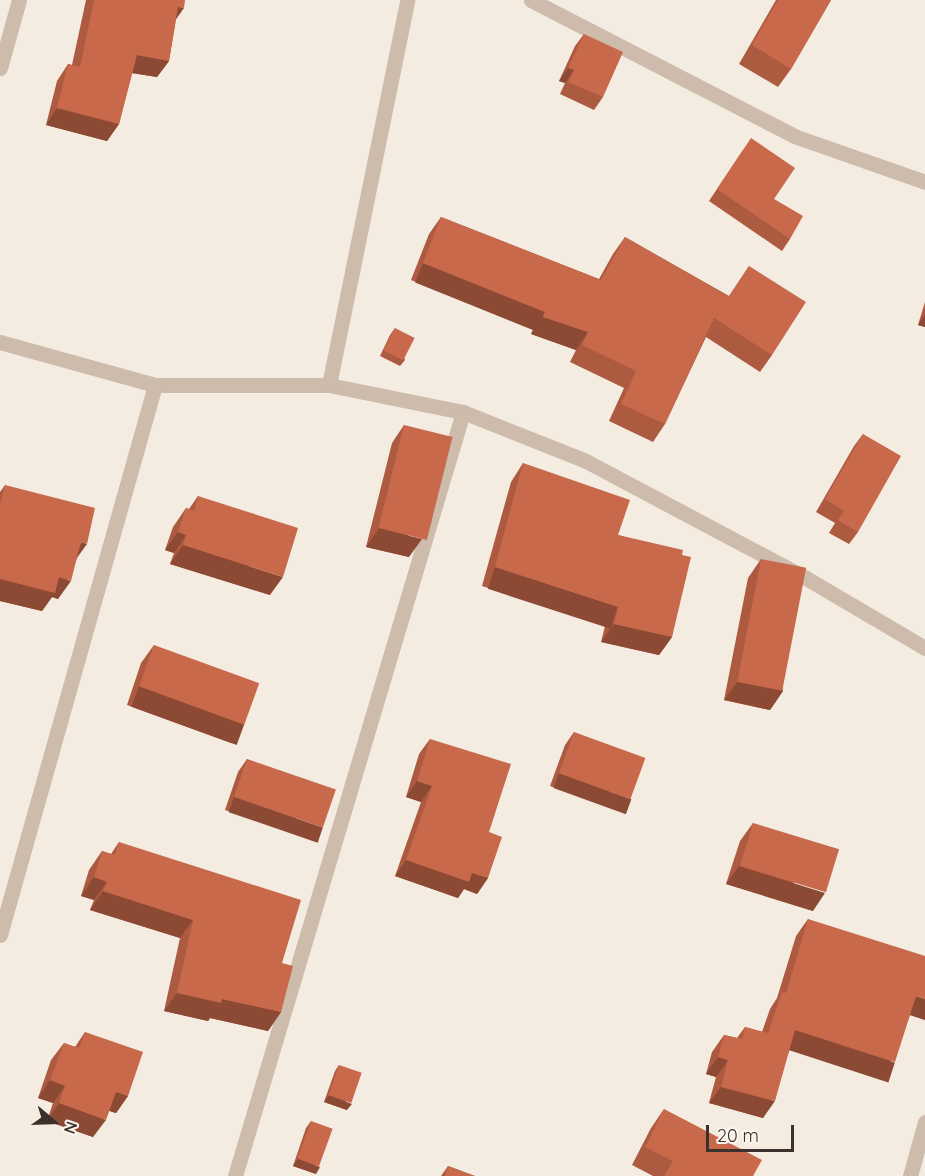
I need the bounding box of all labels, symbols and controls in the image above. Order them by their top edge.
north arrow [24,1092,84,1152]
scale bar [709,1113,798,1151]
text: N [60,1119,82,1137]
text: 20 m [717,1124,759,1147]

